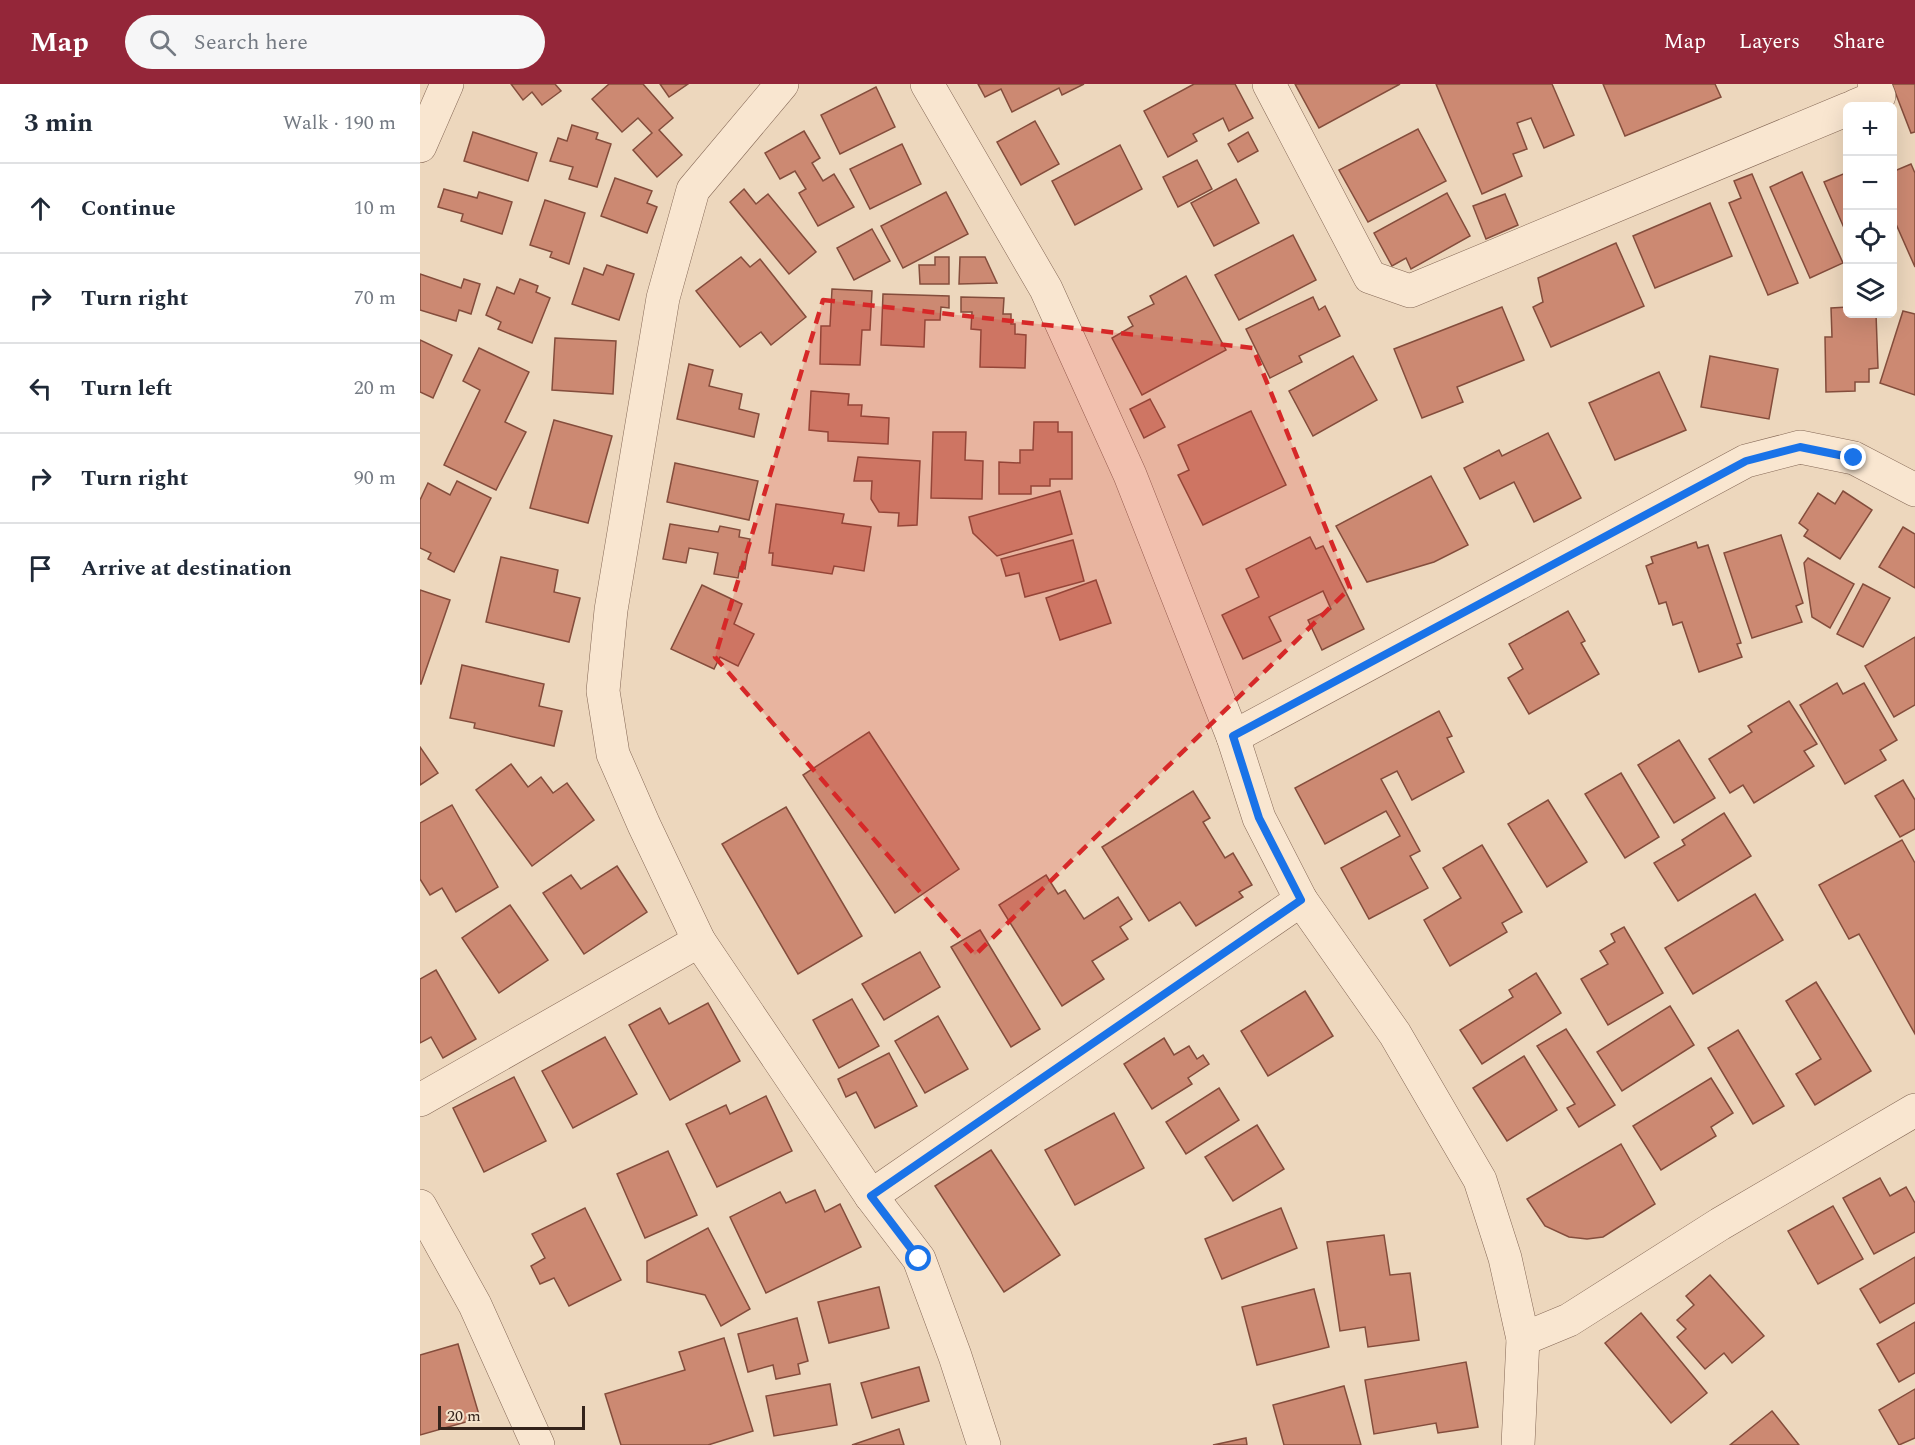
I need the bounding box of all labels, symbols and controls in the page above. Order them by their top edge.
search box [125,15,545,69]
text: Map [30,21,89,64]
icon: search [146,26,179,59]
text: Search here [194,26,308,59]
text: Map [1664,26,1706,58]
text: Layers [1739,26,1800,58]
text: Share [1833,26,1885,58]
map controls [1843,102,1897,318]
button: + [1843,102,1897,156]
text: 3 min [24,103,93,143]
text: Walk · 190 m [283,108,396,138]
button: − [1843,156,1897,210]
icon: ahead [24,192,57,225]
text: Continue [81,192,176,225]
text: 10 m [354,193,396,223]
button: locate [1843,210,1897,264]
button: layers [1843,264,1897,318]
icon: right [24,282,57,315]
text: Turn right [81,282,188,315]
text: 70 m [354,283,396,313]
icon: left [24,372,57,405]
text: Turn left [81,372,173,405]
text: 20 m [354,373,396,403]
route end [1840,444,1866,470]
icon: right [24,462,57,495]
text: Turn right [81,462,188,495]
text: 90 m [354,463,396,493]
icon: arrive [24,552,57,585]
text: Arrive at destination [81,552,292,585]
route start [905,1245,931,1271]
scale bar [438,1403,585,1430]
text: 20 m [447,1404,481,1428]

